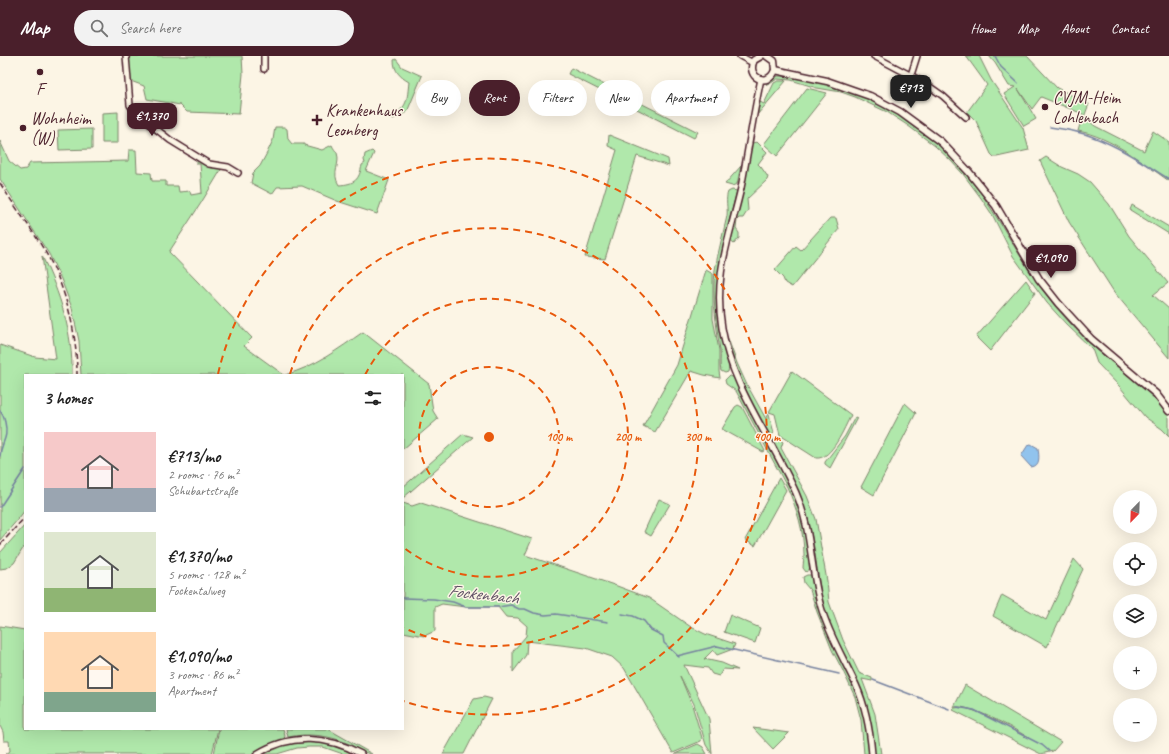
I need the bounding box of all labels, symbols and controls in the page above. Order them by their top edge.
search box [74,10,354,46]
text: Map [20,16,50,40]
icon: search [88,17,110,39]
text: Search here [120,19,181,38]
text: Home [970,20,996,37]
text: Map [1018,20,1039,37]
text: About [1061,20,1089,37]
text: Contact [1111,20,1149,37]
marker: F [35,67,45,77]
pin: €713 [887,75,935,109]
place label: F [36,79,48,100]
chip: Buy [416,80,461,116]
chip: Rent [469,80,520,116]
chip: Filters [528,80,587,116]
chip: New [595,80,643,116]
chip: Apartment [651,80,730,116]
text: €713 [899,80,923,96]
place label: CVJM-Heim Lohlenbach [1053,87,1122,128]
place label: Krankenhaus Leonberg [326,100,404,141]
marker: CVJM-Heim Lohlenbach [1040,102,1050,112]
pin: €1,370 [119,103,185,137]
place label: Wohnheim (W) [31,108,92,149]
text: €1,370 [136,108,168,124]
marker: Krankenhaus Leonberg [311,114,323,126]
marker: Wohnheim (W) [18,123,28,133]
pin: €1,090 [1018,245,1084,279]
text: €1,090 [1035,250,1067,266]
icon: filters [362,387,384,409]
text: 3 homes [44,388,92,409]
text: 100 m [546,429,573,445]
text: 200 m [615,429,642,445]
text: 300 m [685,429,712,445]
text: 400 m [754,429,781,445]
centre of rings [482,430,496,444]
text: €713/mo [168,446,220,467]
icon: home [76,448,124,496]
text: 2 rooms · 76 m² [168,467,238,483]
text: Schubartstraße [168,483,237,499]
north arrow [1113,490,1157,534]
map controls [1113,490,1157,742]
button: locate [1113,542,1157,586]
text: €1,370/mo [168,546,231,567]
icon: home [76,548,124,596]
text: 5 rooms · 128 m² [168,567,244,583]
water label: Fockenbach [447,579,521,609]
text: Fockentalweg [168,583,225,599]
button: layers [1113,594,1157,638]
text: €1,090/mo [168,646,231,667]
button: + [1113,646,1157,690]
icon: home [76,648,124,696]
text: 3 rooms · 86 m² [168,667,238,683]
text: Apartment [168,683,216,699]
button: − [1113,698,1157,742]

